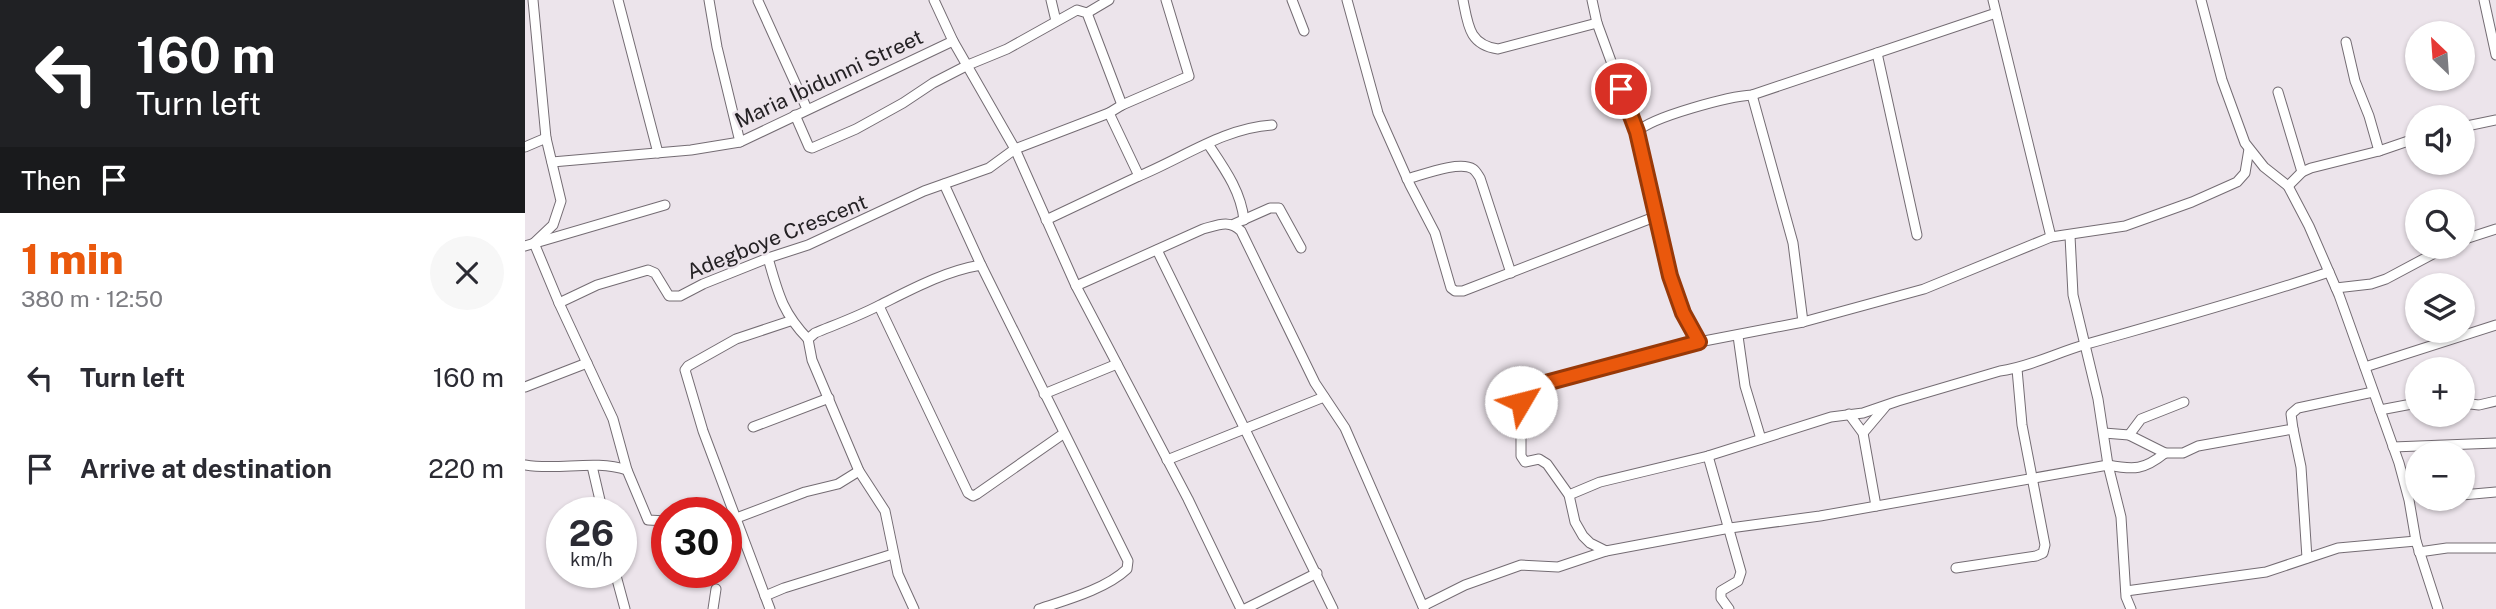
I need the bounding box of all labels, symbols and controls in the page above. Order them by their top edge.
north arrow [2405,21,2475,91]
map controls [2405,21,2475,511]
street label: Maria Ibidunni Street [731,24,927,133]
text: 160 m [136,26,276,84]
icon: left [21,28,112,119]
pin [1591,59,1651,119]
icon: arrive [1602,70,1640,108]
text: Turn left [136,85,261,122]
button: sound [2405,105,2475,175]
icon: arrive [95,161,133,199]
text: Then [21,165,81,196]
street label: Adegboye Crescent [683,189,871,284]
button: search [2405,189,2475,259]
text: 1 min [21,234,124,283]
button: close [430,236,504,310]
button: layers [2405,273,2475,343]
text: 380 m · 12:50 [21,285,163,312]
button: + [2405,357,2475,427]
icon: left [21,359,59,397]
text: Turn left [80,362,185,393]
text: 160 m [433,362,504,393]
position arrow [1484,365,1558,439]
button: − [2405,441,2475,511]
icon: arrive [21,450,59,488]
text: Arrive at destination [80,453,332,484]
text: 220 m [428,453,504,484]
speed limit sign: 30 [651,497,742,588]
text: 26 [569,513,614,554]
text: km/h [570,549,613,570]

